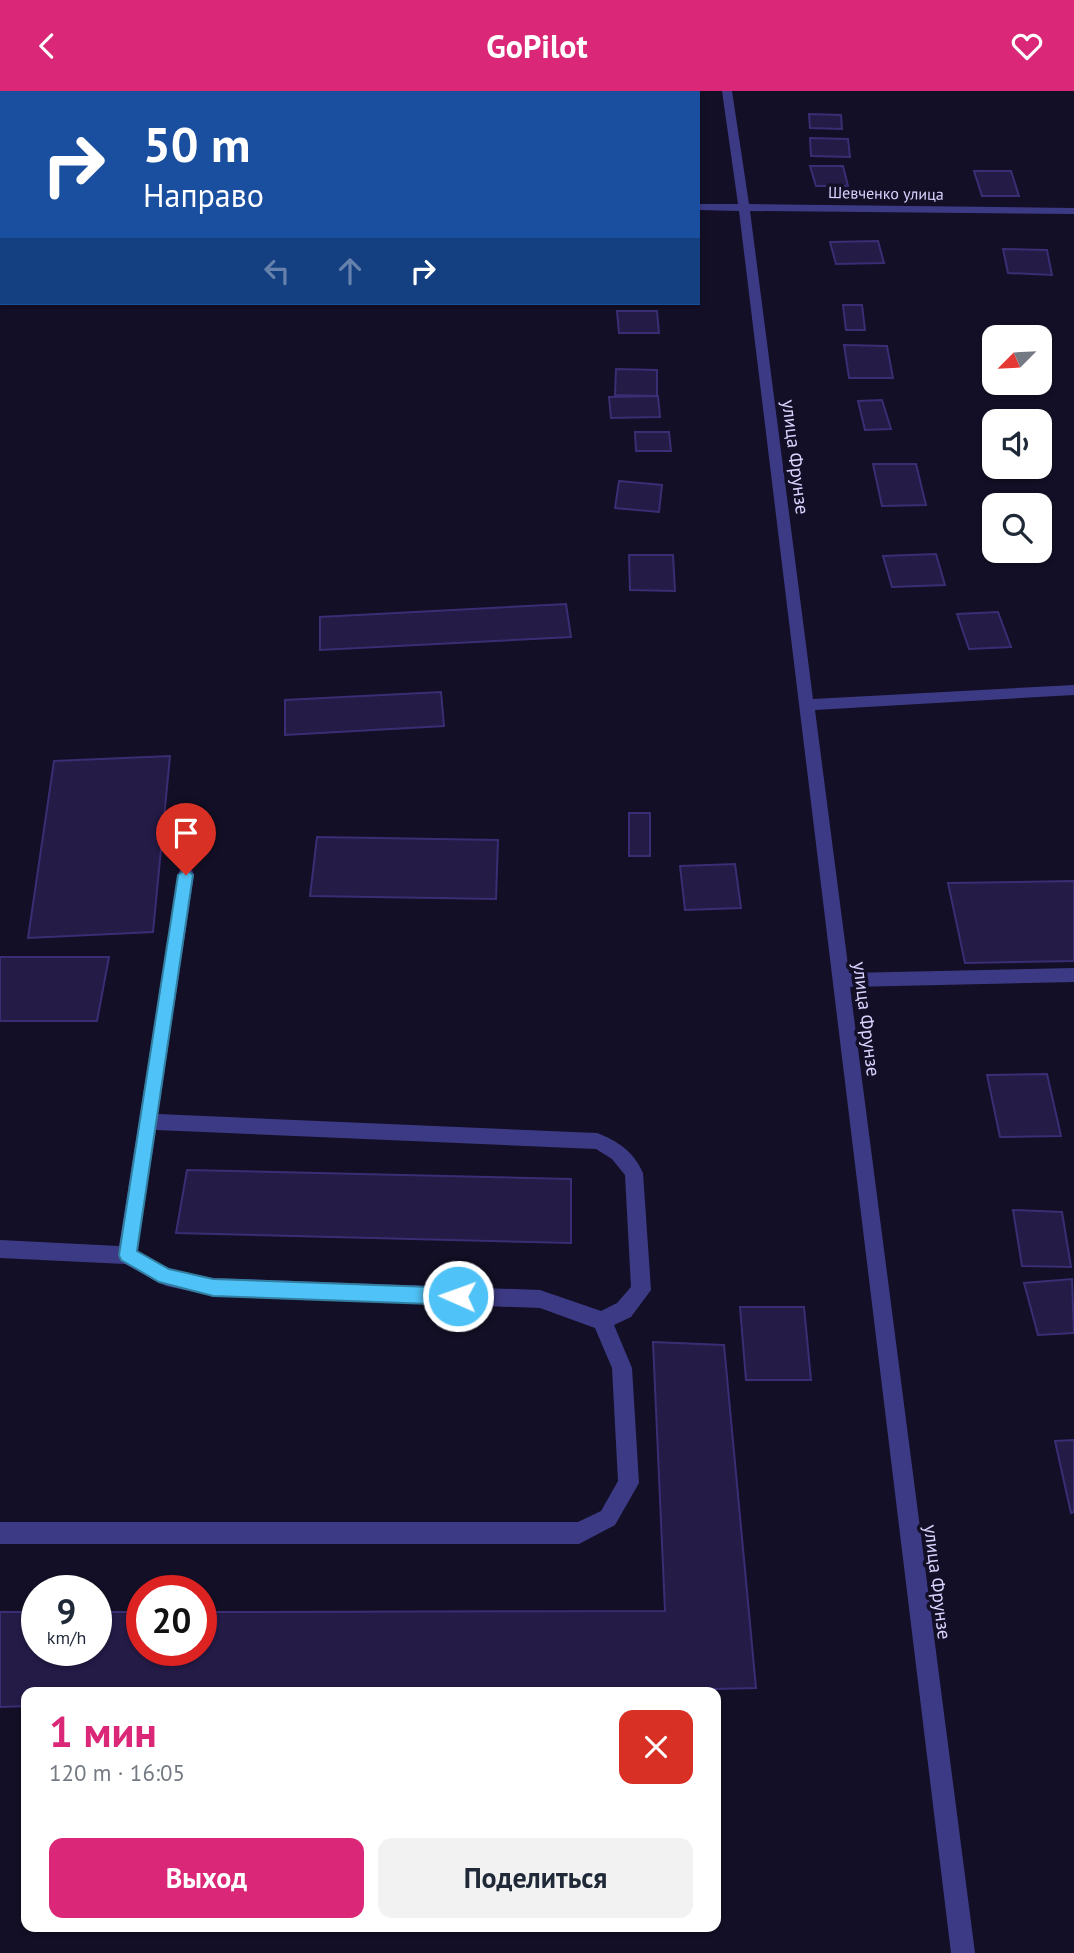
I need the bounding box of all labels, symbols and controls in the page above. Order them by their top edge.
text: GoPilot [486,25,588,67]
icon: back [28,27,66,65]
icon: heart [1008,27,1046,65]
text: 50 m [143,112,250,176]
icon: right [28,119,119,210]
text: Направо [143,174,264,216]
street label: Шевченко улица [828,182,944,204]
icon: left [258,252,296,290]
icon: ahead [331,252,369,290]
icon: right [404,252,442,290]
north arrow [982,325,1052,395]
map controls [982,325,1052,563]
street label: улица Фрунзе [777,398,815,516]
button: sound [982,409,1052,479]
button: search [982,493,1052,563]
pin [156,803,216,875]
icon: arrive [167,814,205,852]
street label: улица Фрунзе [848,960,886,1078]
position arrow [421,1259,495,1333]
street label: улица Фрунзе [919,1523,957,1641]
speed limit sign: 20 [126,1575,217,1666]
text: 9 [57,1588,76,1634]
text: km/h [47,1626,86,1649]
text: 1 мин [49,1704,157,1759]
button: close [619,1710,693,1784]
text: 120 m · 16:05 [49,1758,185,1787]
button: Выход [49,1838,364,1918]
button: Поделиться [378,1838,693,1918]

